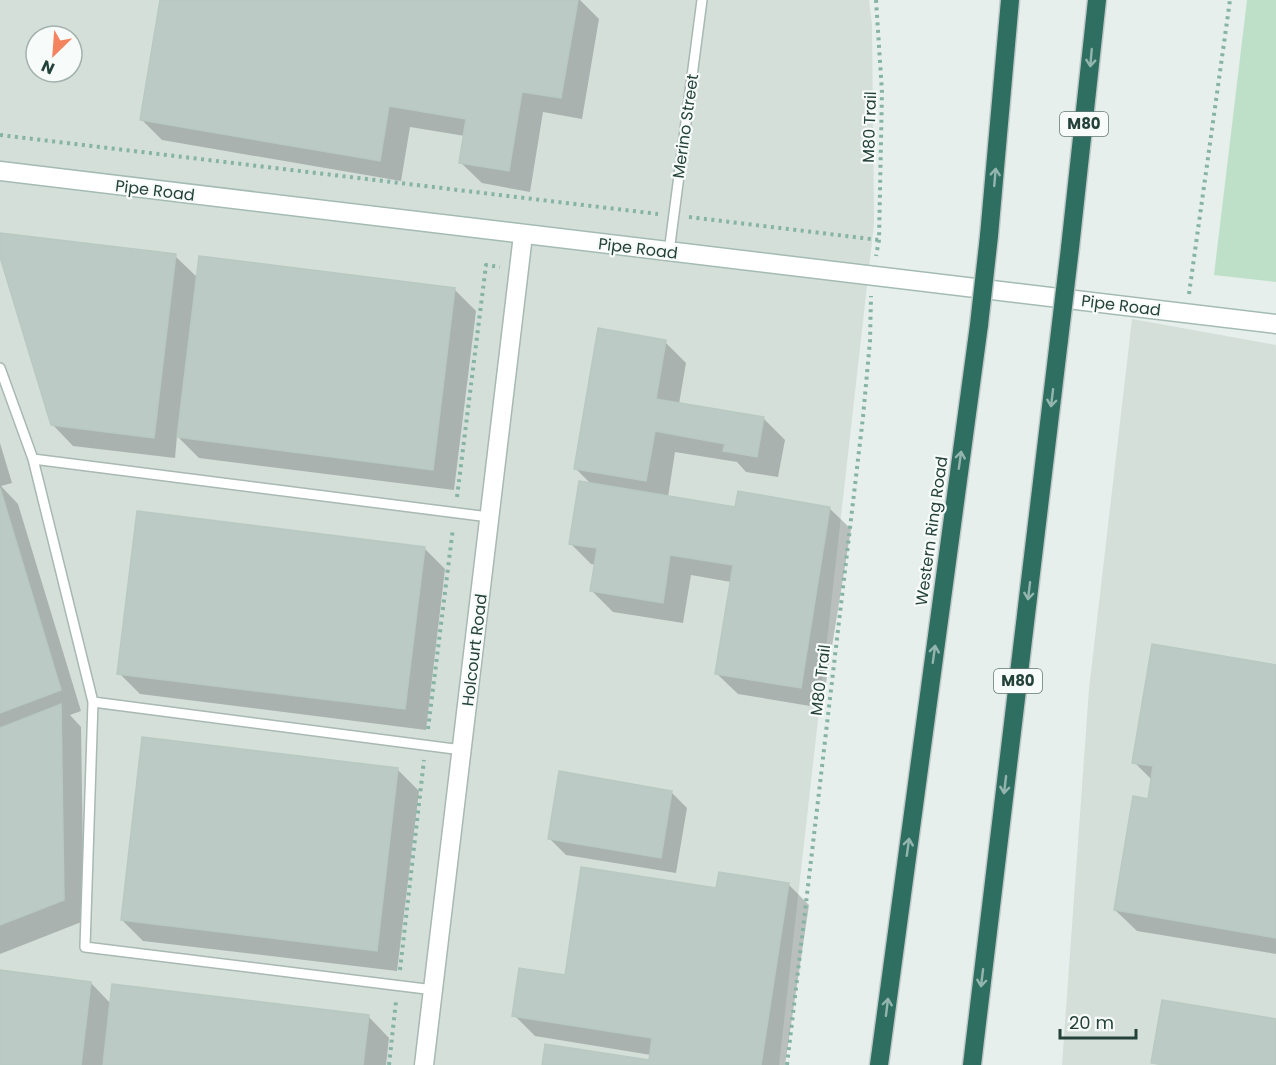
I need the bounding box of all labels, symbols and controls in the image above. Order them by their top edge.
north arrow [24,24,84,84]
one-way arrow [1085,48,1096,68]
text: N [38,54,58,80]
street label: Merino Street [667,72,704,180]
street label: M80 Trail [857,91,882,163]
road number: M80 [1060,112,1108,136]
one-way arrow [990,168,1001,188]
street label: Pipe Road [114,174,196,207]
street label: Pipe Road [597,232,679,265]
street label: Pipe Road [1080,289,1162,322]
one-way arrow [1046,387,1057,407]
one-way arrow [955,451,966,471]
street label: Western Ring Road [910,455,953,607]
one-way arrow [1023,581,1034,601]
street label: Holcourt Road [456,593,493,708]
street label: M80 Trail [805,643,836,717]
one-way arrow [929,644,940,664]
road number: M80 [994,669,1042,693]
one-way arrow [1000,774,1011,794]
one-way arrow [902,837,913,857]
one-way arrow [976,968,987,988]
one-way arrow [881,998,892,1017]
scale bar [1060,1002,1136,1040]
text: 20 m [1069,1010,1114,1035]

